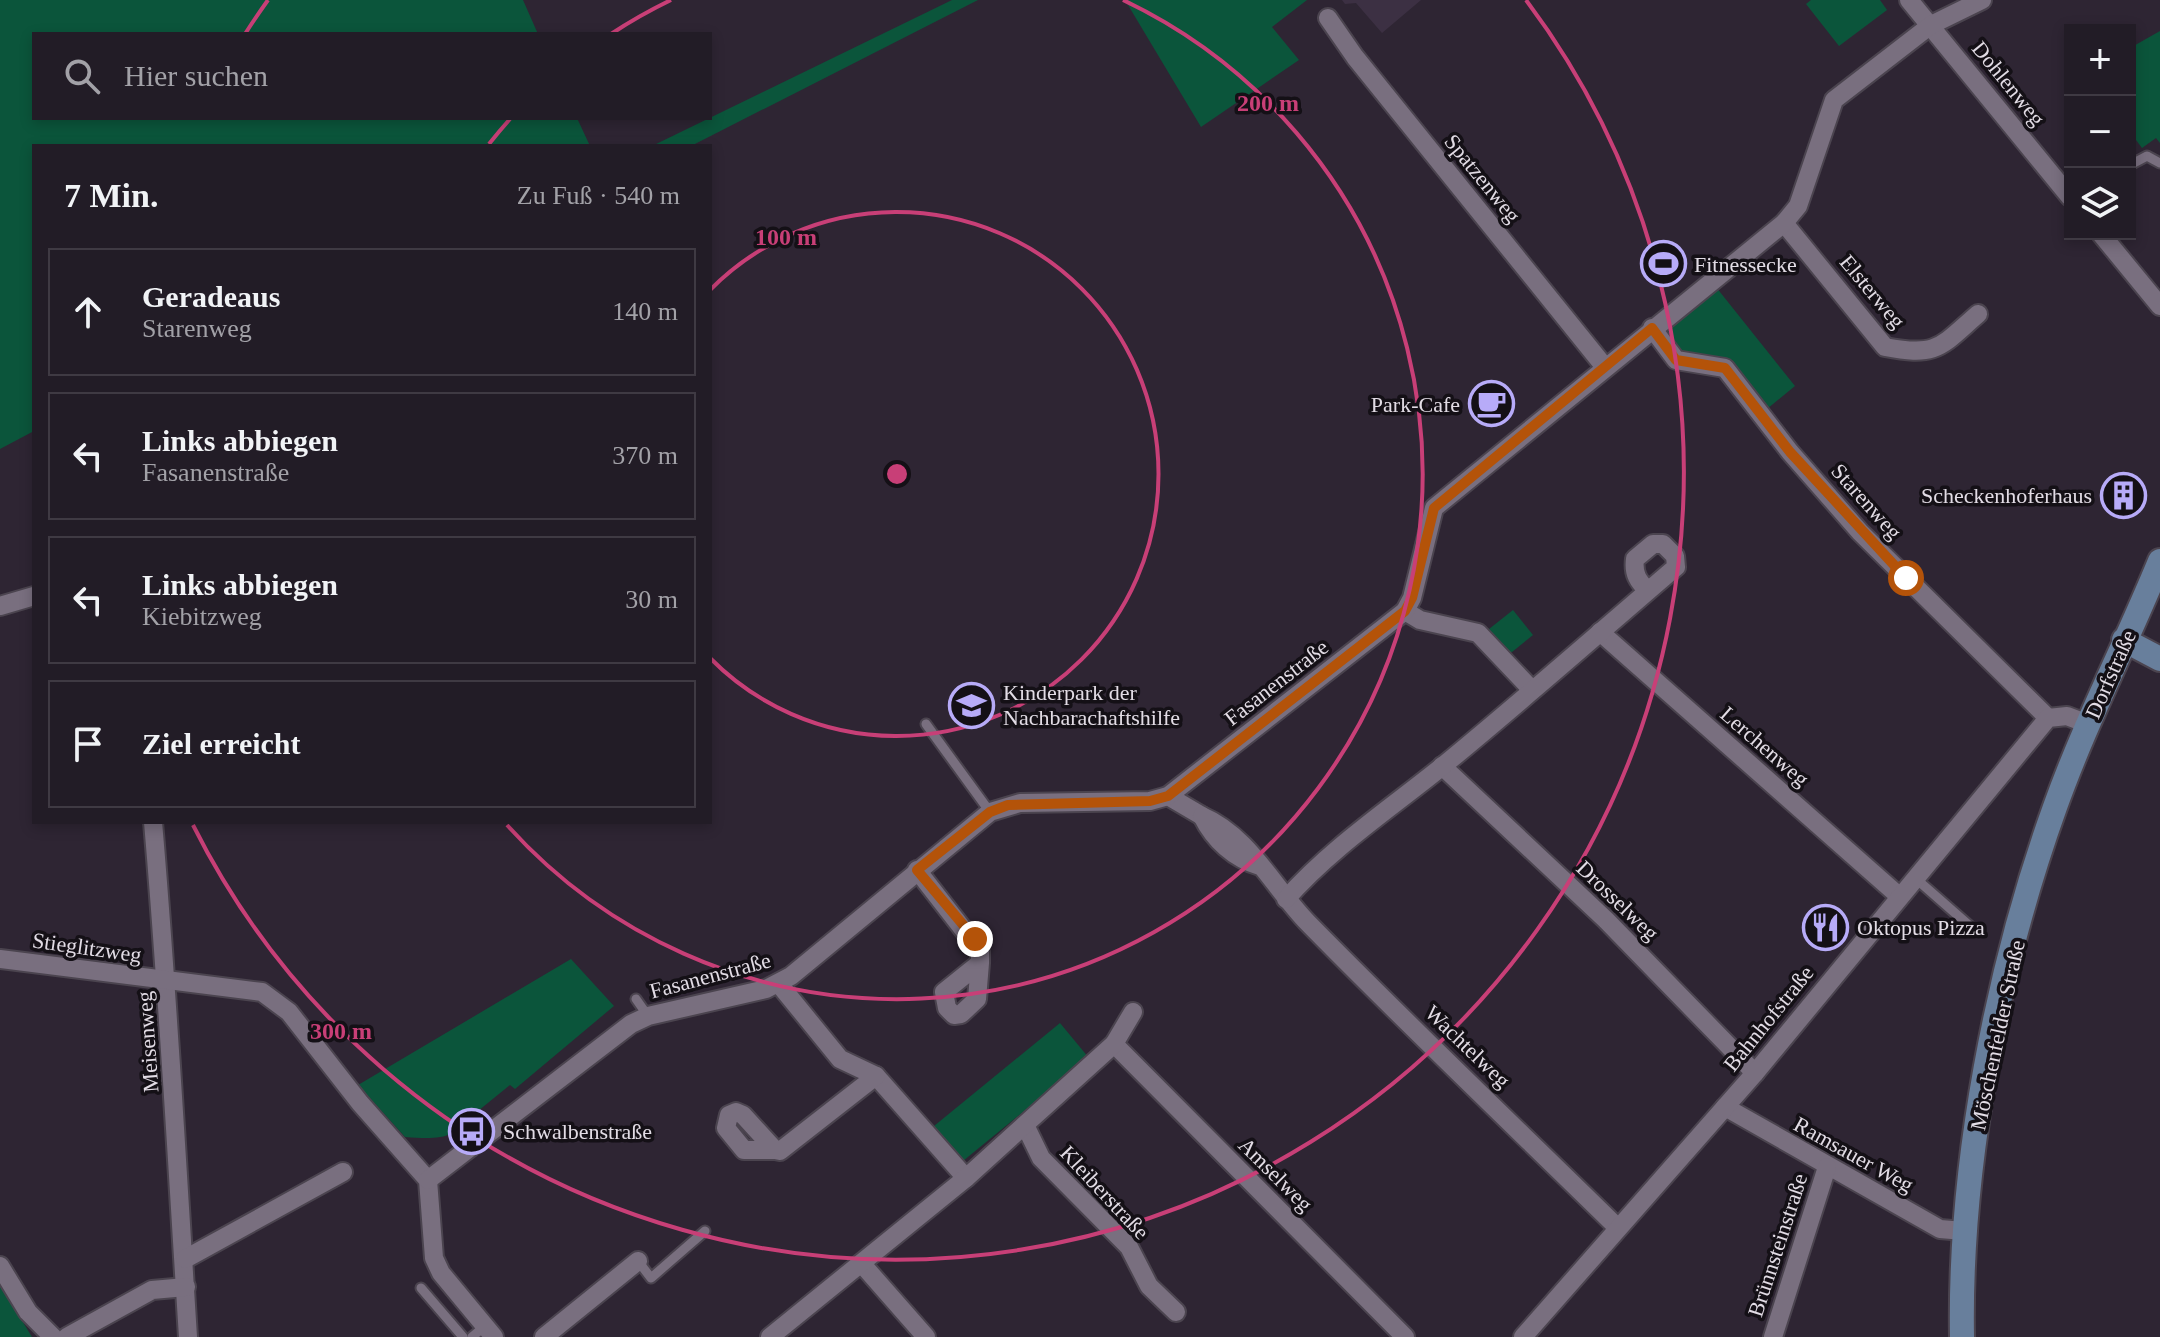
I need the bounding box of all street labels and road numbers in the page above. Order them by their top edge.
street label: Dohlenweg [1967,36,2050,131]
street label: Spatzenweg [1439,129,1526,227]
street label: Elsterweg [1835,250,1910,333]
street label: Starenweg [1826,458,1907,544]
street label: Dorfstraße [2080,626,2141,722]
street label: Fasanenstraße [1220,634,1333,731]
street label: Lerchenweg [1715,701,1814,791]
street label: Drosselweg [1572,855,1664,945]
street label: Stieglitzweg [31,927,143,968]
street label: Möschenfelder Straße [1965,938,2030,1132]
street label: Fasanenstraße [647,947,774,1004]
street label: Bahnhofstraße [1718,961,1818,1076]
street label: Meisenweg [131,991,164,1093]
street label: Wachtelweg [1420,1000,1515,1093]
street label: Ramsauer Weg [1790,1111,1918,1198]
street label: Amselweg [1234,1132,1318,1216]
street label: Kleiberstraße [1055,1140,1154,1244]
street label: Brünnsteinstraße [1743,1170,1812,1320]

